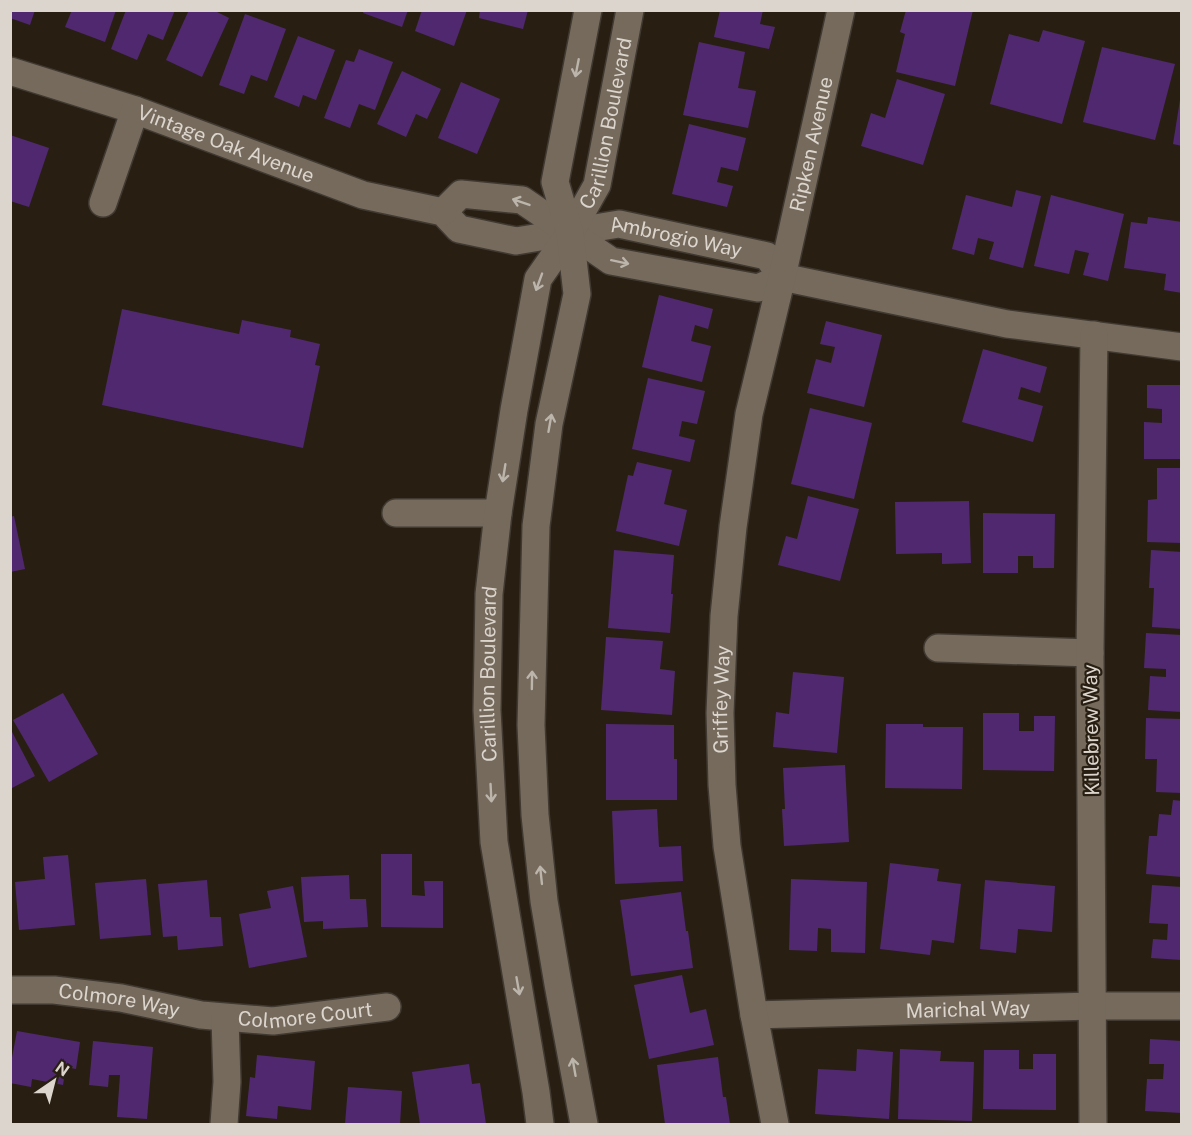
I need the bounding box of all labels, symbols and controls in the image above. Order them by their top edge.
street label: Carillion Boulevard [574,35,637,213]
one-way arrow [571,58,582,77]
street label: Ripken Avenue [785,74,838,214]
street label: Vintage Oak Avenue [134,100,318,188]
one-way arrow [512,196,530,207]
street label: Ambrogio Way [608,211,744,262]
one-way arrow [610,257,629,268]
one-way arrow [533,272,544,290]
one-way arrow [544,414,555,433]
one-way arrow [499,463,510,483]
street label: Carillion Boulevard [475,585,502,762]
street label: Griffey Way [708,644,735,754]
street label: Killebrew Way [1078,664,1104,796]
one-way arrow [526,671,537,691]
one-way arrow [486,783,497,803]
one-way arrow [535,865,546,885]
one-way arrow [513,976,524,995]
street label: Colmore Way [57,979,182,1022]
street label: Marichal Way [905,996,1031,1023]
street label: Colmore Court [237,997,374,1033]
north arrow [24,1051,84,1111]
text: N [52,1058,73,1080]
one-way arrow [568,1058,579,1077]

